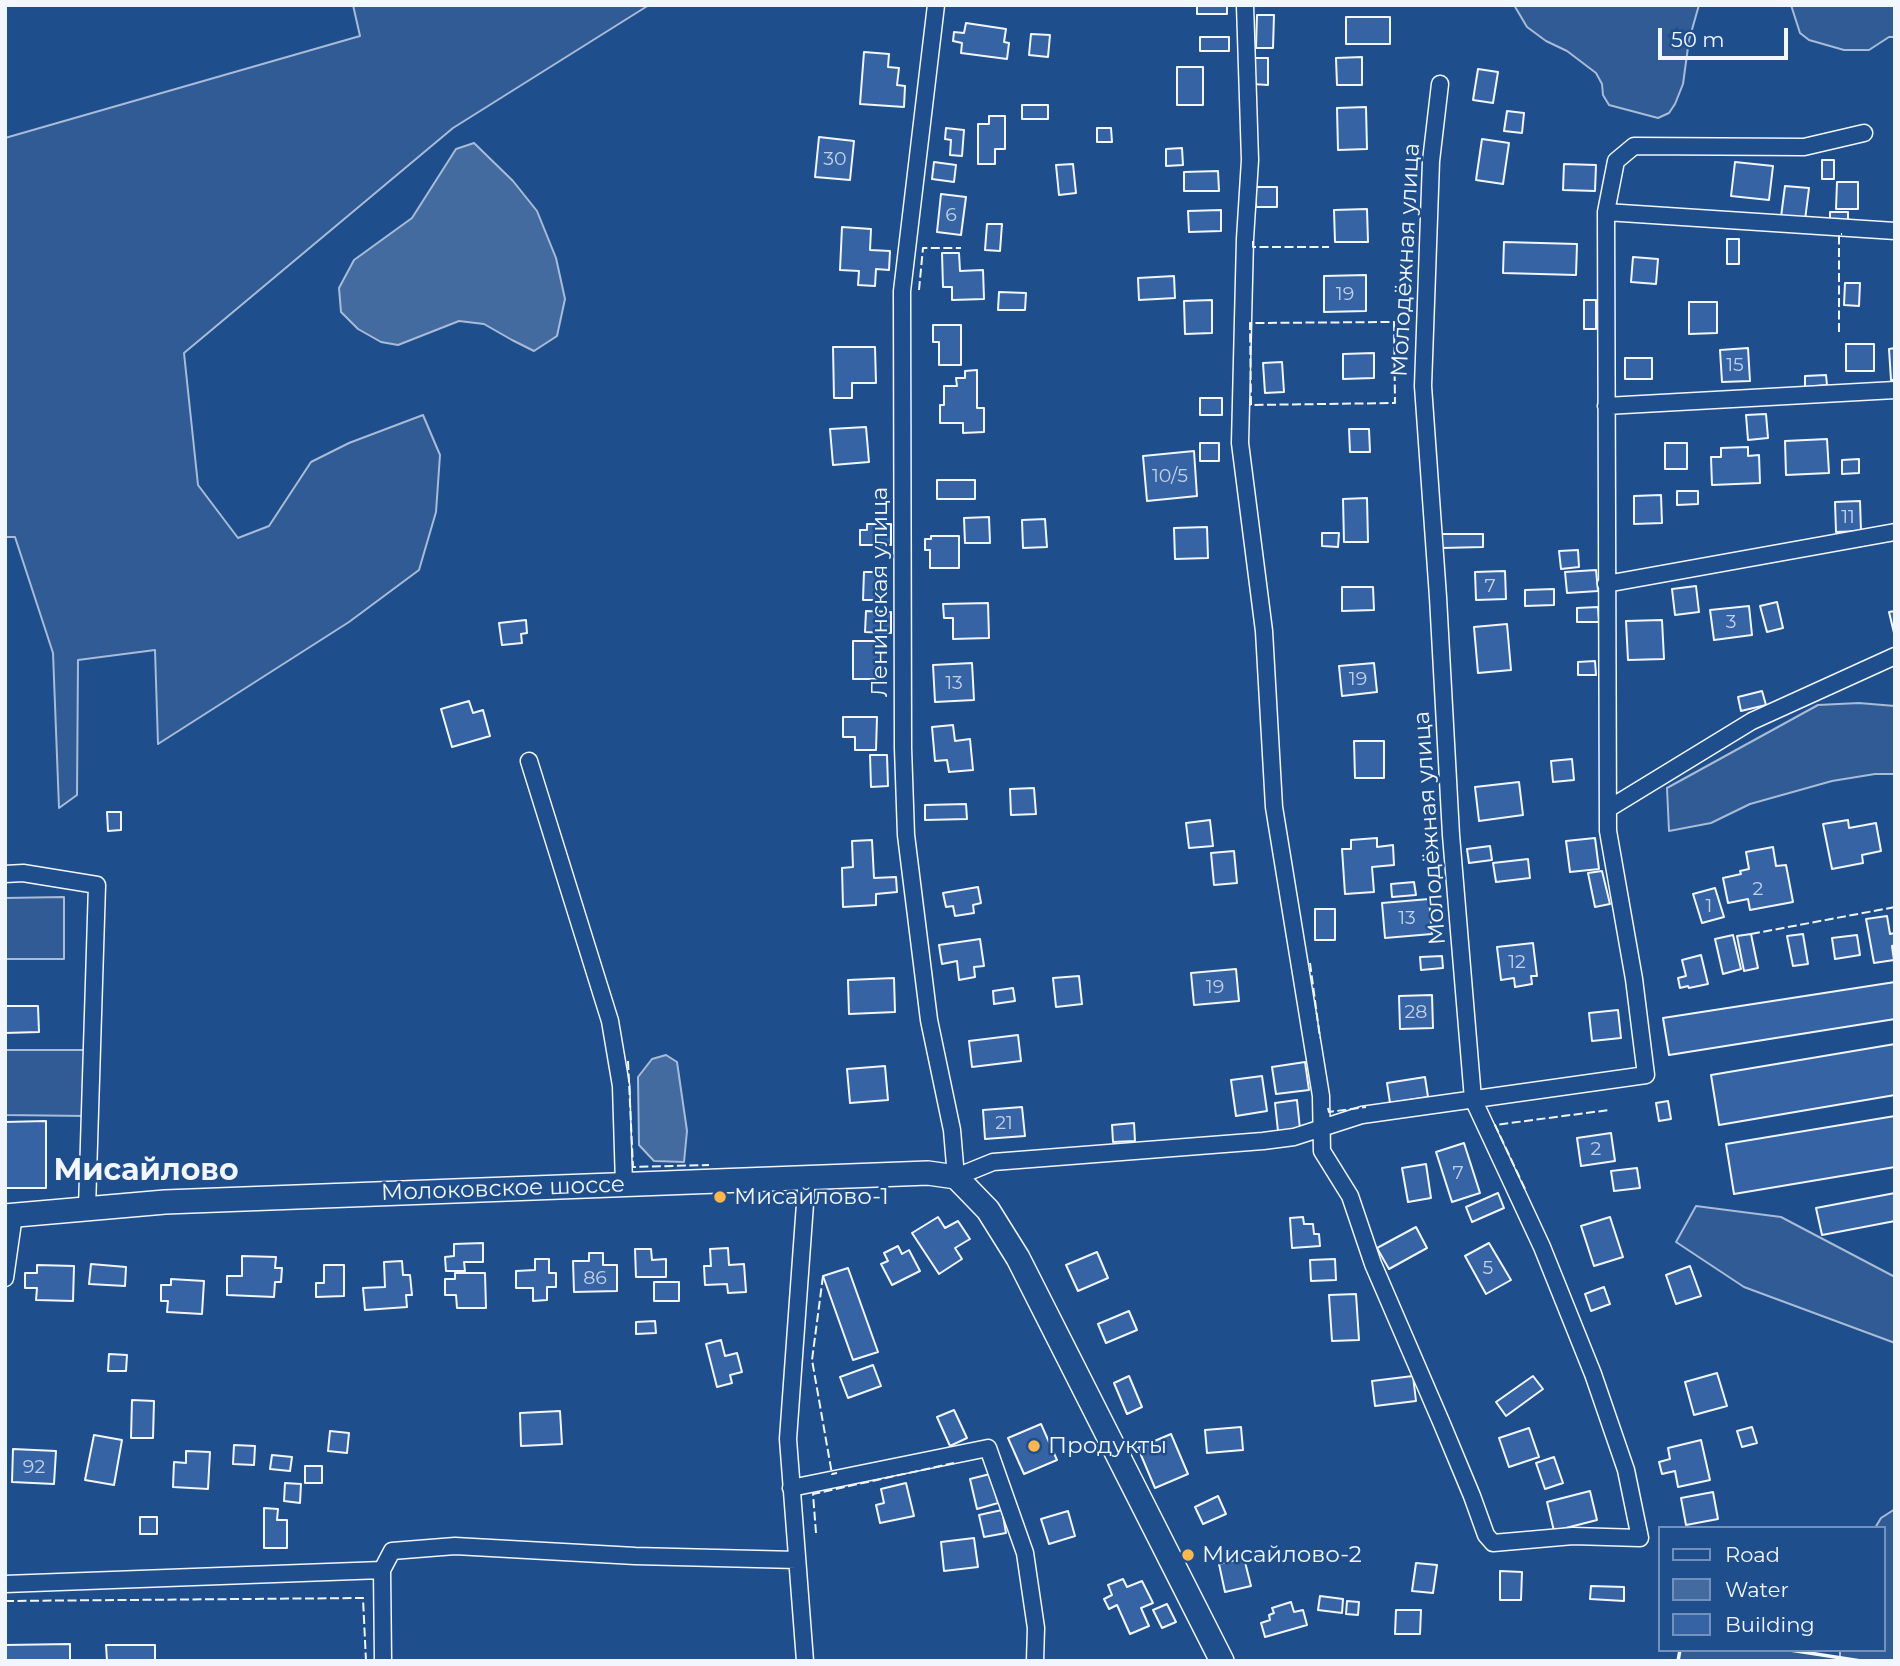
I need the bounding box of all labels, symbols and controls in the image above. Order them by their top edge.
scale bar [1662,14,1792,58]
text: 50 m [1671,27,1725,52]
street label: Молодёжная улица [1386,142,1426,378]
house number: 30 [823,148,847,170]
house number: 6 [945,204,957,226]
house number: 19 [1336,283,1354,305]
house number: 15 [1726,354,1744,376]
house number: 10/5 [1152,465,1188,487]
street label: Ленинская улица [866,487,894,697]
house number: 11 [1841,506,1855,528]
house number: 7 [1484,575,1496,597]
house number: 3 [1726,611,1736,633]
house number: 19 [1349,668,1367,690]
house number: 13 [945,672,963,694]
street label: Молодёжная улица [1408,710,1452,946]
house number: 2 [1753,878,1763,900]
house number: 1 [1706,895,1712,917]
house number: 13 [1398,907,1416,929]
house number: 12 [1508,951,1526,973]
house number: 19 [1206,976,1224,998]
house number: 28 [1405,1001,1427,1023]
house number: 21 [995,1112,1013,1134]
house number: 2 [1591,1138,1601,1160]
district label: Мисайлово [53,1153,239,1189]
house number: 7 [1452,1162,1464,1184]
street label: Молоковское шоссе [381,1171,625,1207]
place label: Мисайлово-1 [734,1183,889,1211]
marker: Мисайлово-1 [712,1189,728,1205]
house number: 5 [1483,1257,1493,1279]
house number: 86 [583,1267,607,1289]
place label: Продукты [1048,1432,1167,1460]
marker: Продукты [1026,1438,1042,1454]
house number: 92 [23,1456,45,1478]
legend [1658,1526,1886,1652]
place label: Мисайлово-2 [1202,1541,1362,1569]
text: Road [1725,1542,1780,1567]
marker: Мисайлово-2 [1180,1547,1196,1563]
text: Water [1725,1577,1789,1602]
text: Building [1725,1612,1815,1637]

